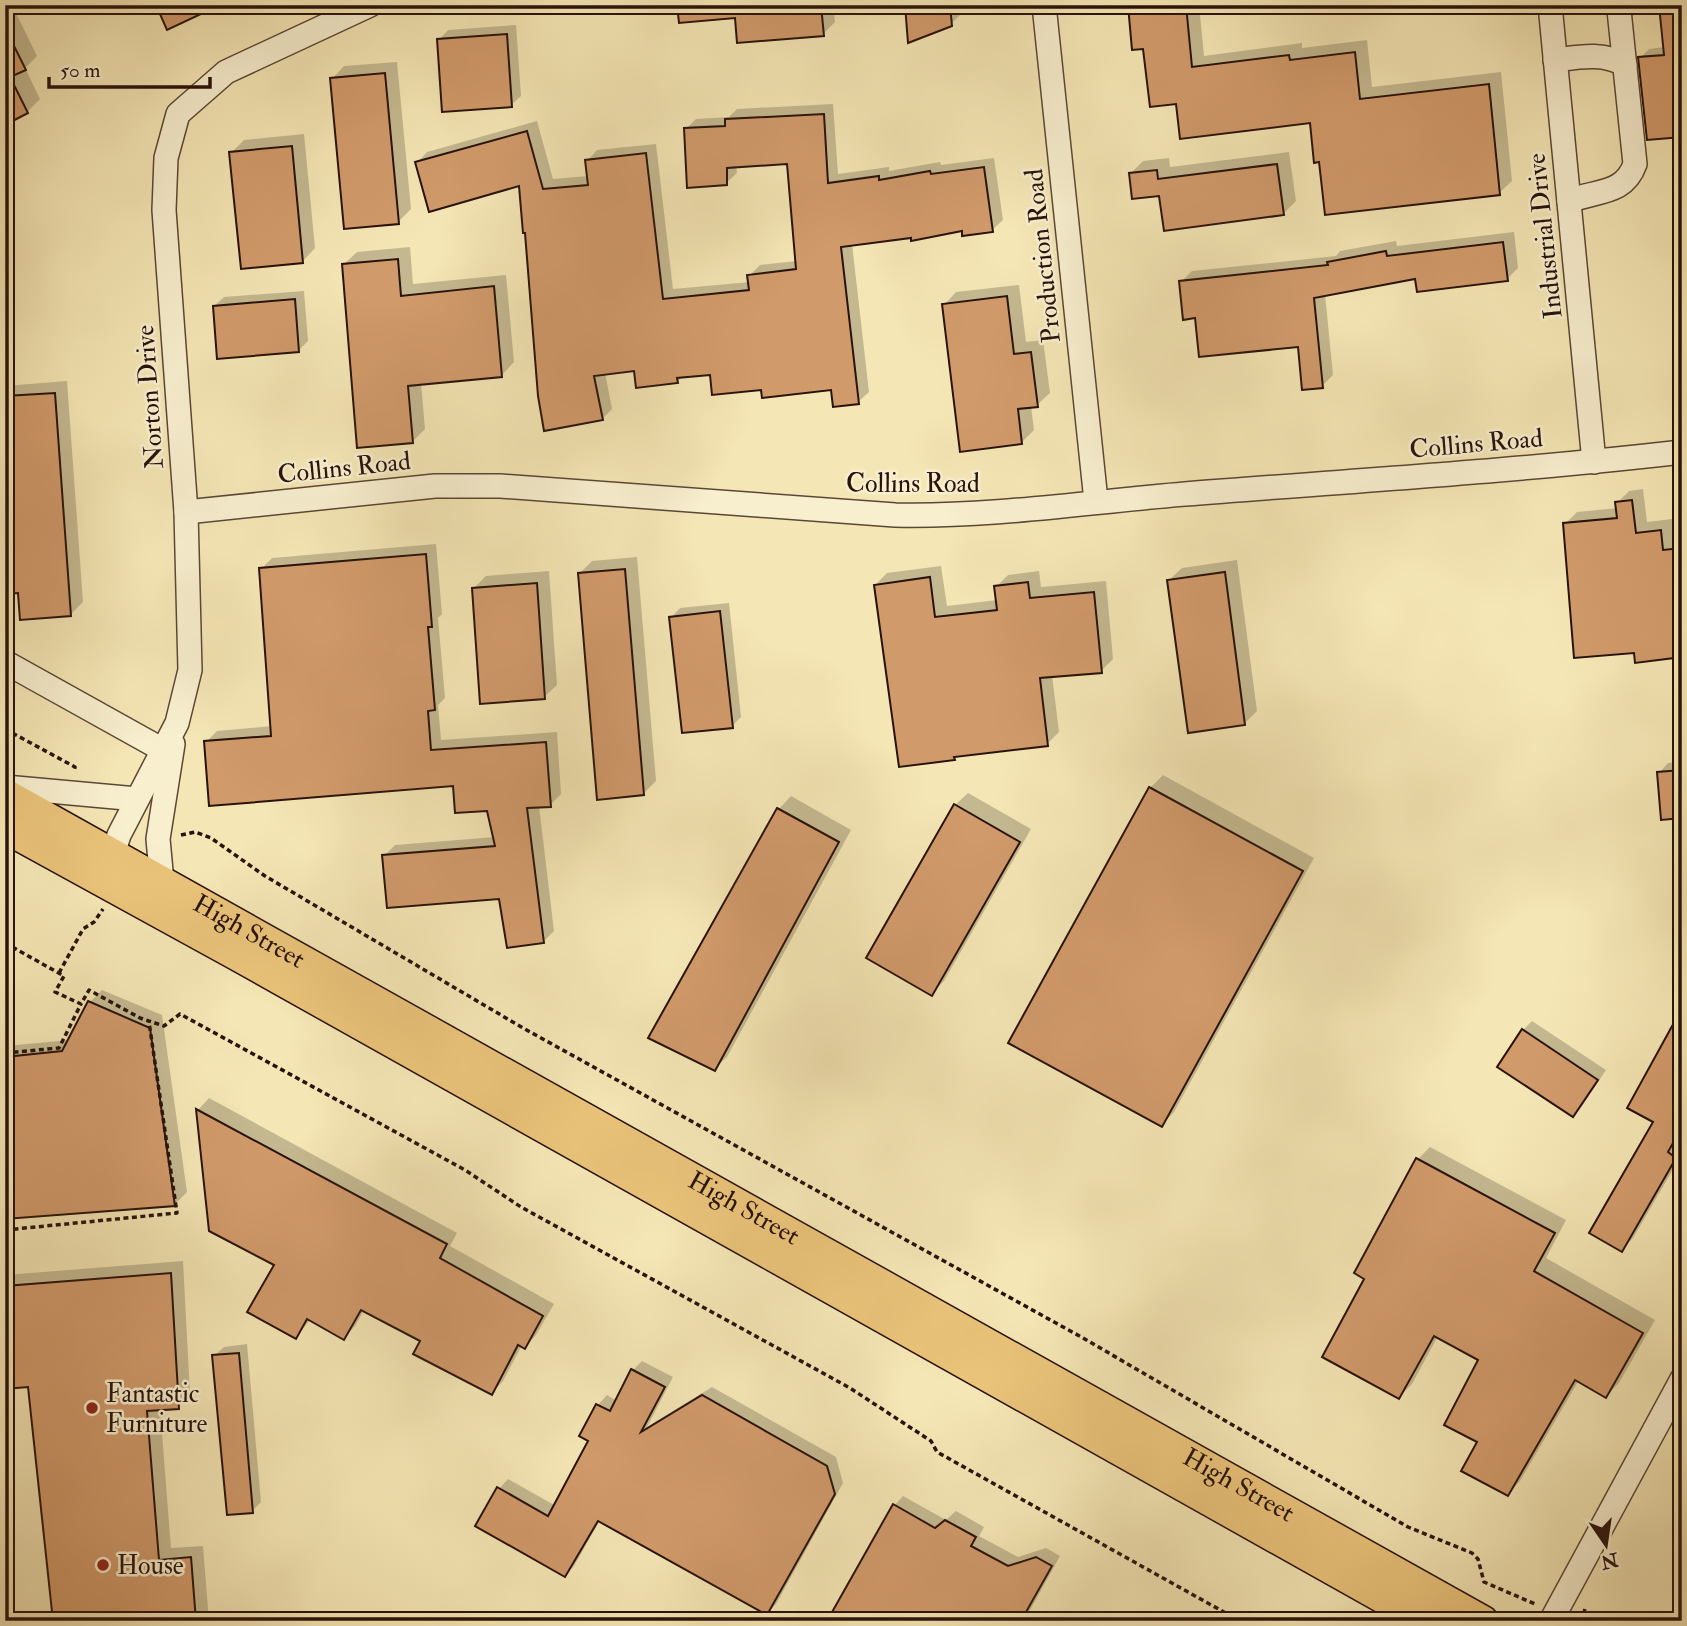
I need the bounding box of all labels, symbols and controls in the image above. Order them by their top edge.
scale bar [49,46,210,90]
text: 50 m [60,57,101,84]
street label: Industrial Drive [1520,151,1570,320]
street label: Production Road [1018,167,1068,344]
street label: Norton Drive [129,324,171,470]
street label: Collins Road [1408,422,1544,466]
street label: Collins Road [276,445,413,491]
street label: Collins Road [846,468,980,500]
street label: High Street [187,888,310,976]
street label: High Street [682,1164,805,1252]
place label: Fantastic Furniture [106,1378,207,1440]
marker: Fantastic Furniture [84,1400,100,1416]
street label: High Street [1177,1441,1300,1529]
north arrow [1572,1510,1642,1580]
text: N [1598,1547,1622,1574]
place label: House [117,1550,184,1582]
marker: House [95,1557,111,1573]

